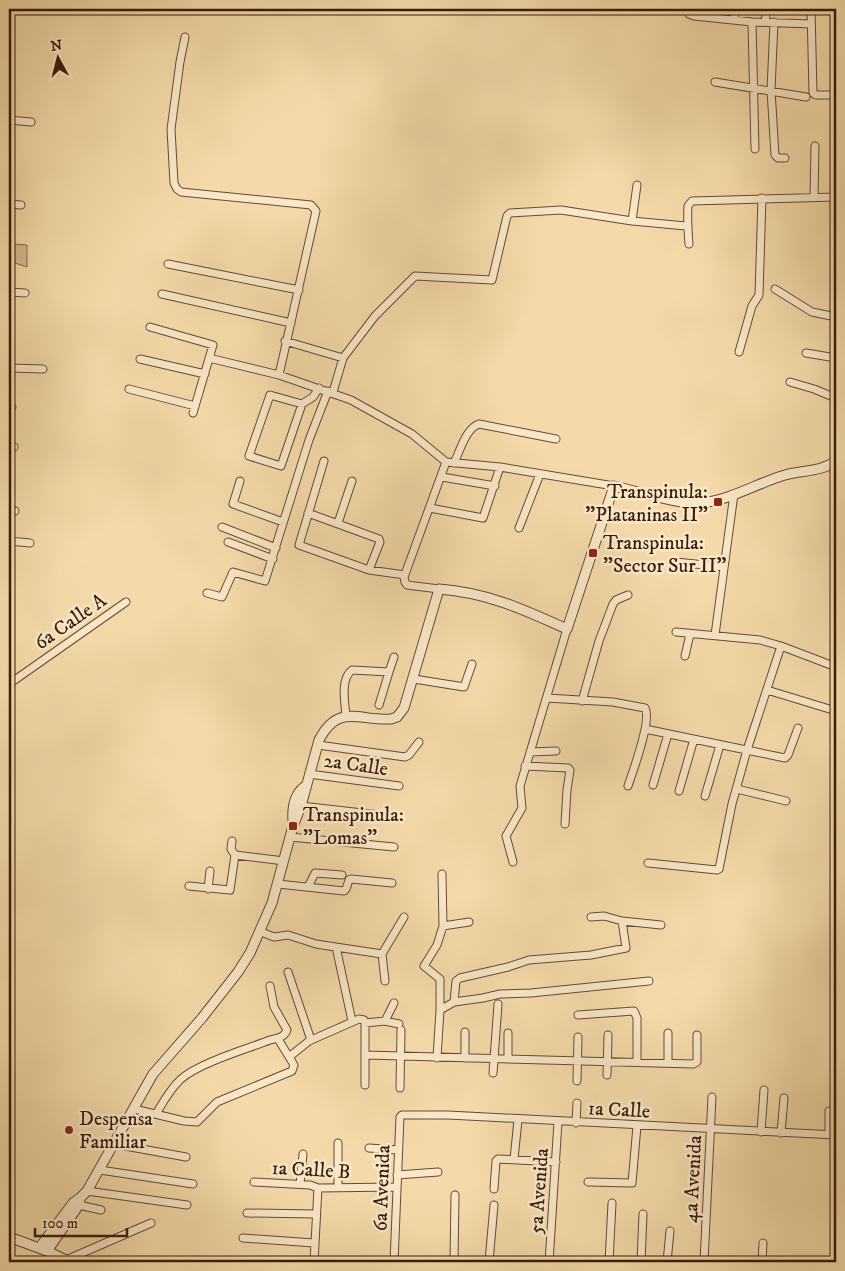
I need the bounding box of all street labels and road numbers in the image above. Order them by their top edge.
street label: 6a Calle A [30,588,112,656]
street label: 2a Calle [322,749,390,782]
street label: 1a Calle [587,1096,651,1125]
street label: 4a Avenida [679,1134,708,1224]
street label: 6a Avenida [368,1144,397,1232]
street label: 5a Avenida [524,1147,555,1235]
street label: 1a Calle B [271,1156,351,1185]

